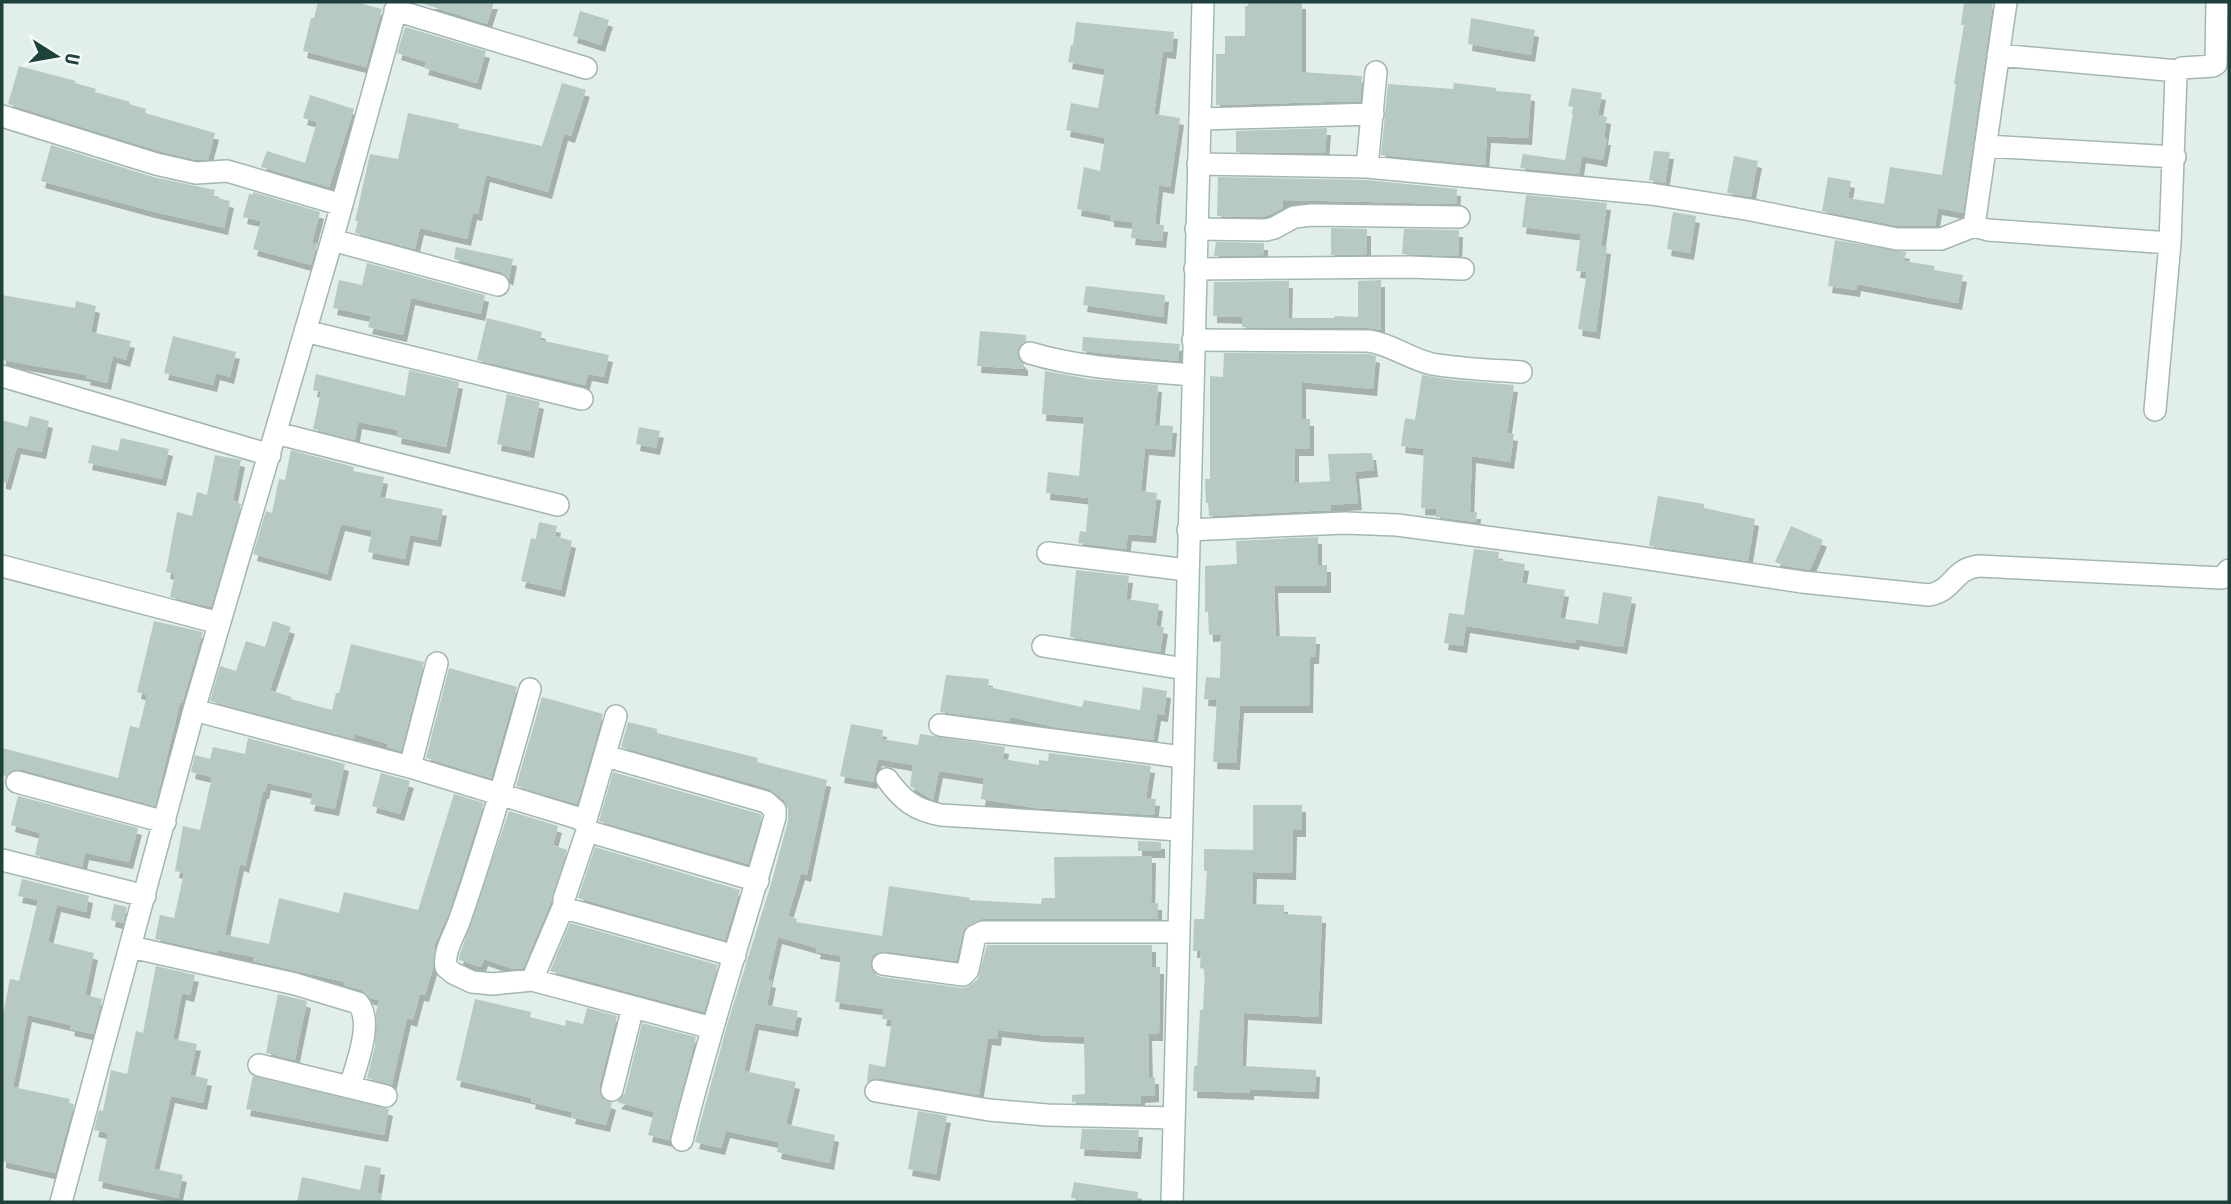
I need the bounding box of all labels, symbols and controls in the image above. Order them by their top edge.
north arrow [21,21,91,91]
text: U [60,52,85,67]

